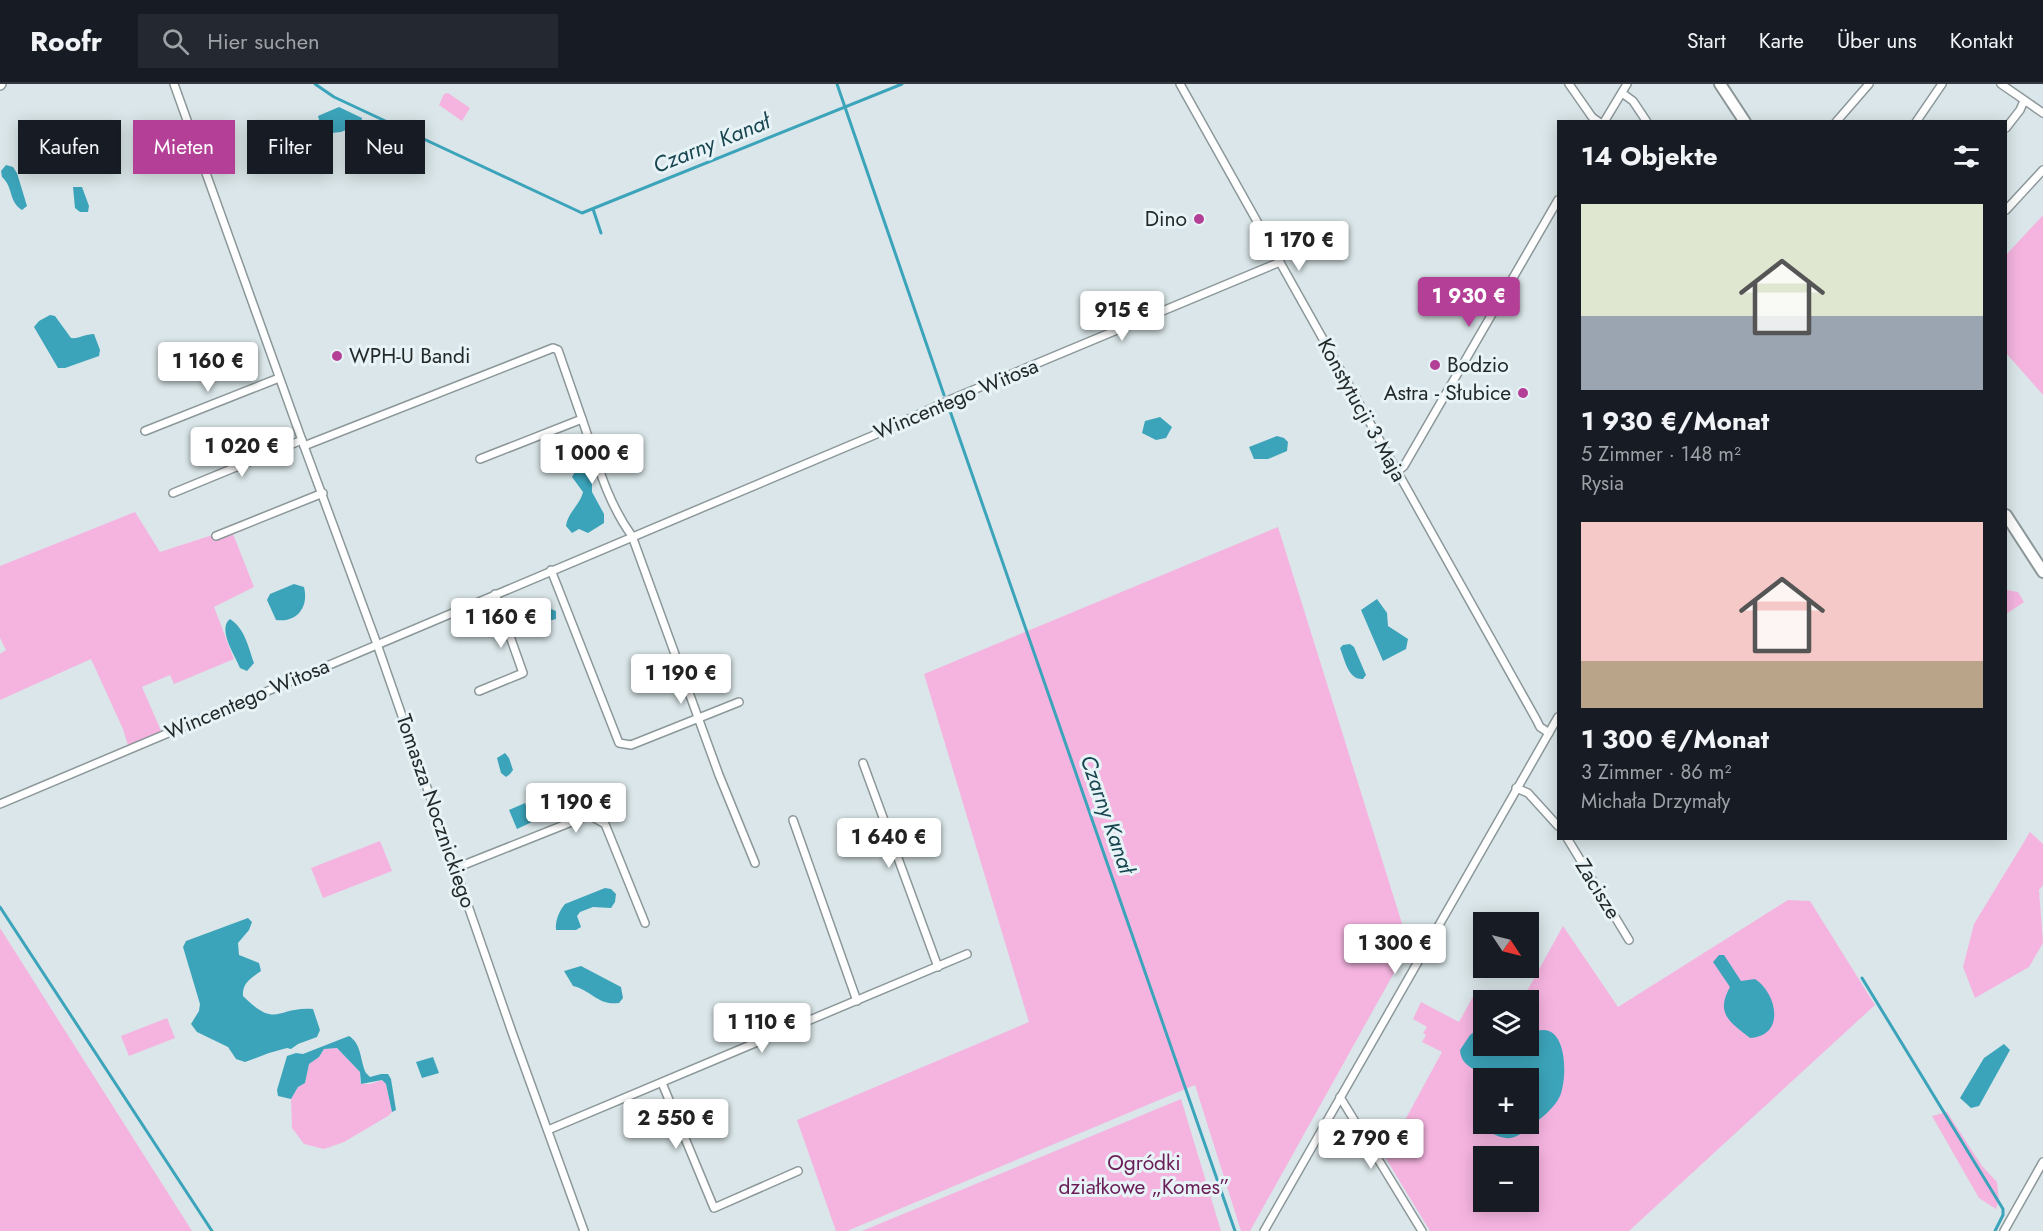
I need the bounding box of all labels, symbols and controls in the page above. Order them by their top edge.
search box [138,14,558,68]
text: Roofr [30,21,102,62]
icon: search [159,25,192,58]
text: Hier suchen [207,25,320,57]
text: Start [1687,26,1726,56]
text: Karte [1759,26,1804,56]
text: Über uns [1837,26,1917,56]
text: Kontakt [1950,26,2013,56]
water label: Czarny Kanał [648,104,776,181]
chip: Kaufen [18,120,121,174]
chip: Mieten [133,120,235,174]
chip: Filter [247,120,333,174]
chip: Neu [345,120,425,174]
text: 14 Objekte [1581,137,1718,175]
icon: filters [1950,140,1983,173]
place label: Dino [1145,204,1187,234]
marker: Dino [1192,212,1206,226]
pin: 1 170 € [1244,221,1354,272]
text: 1 170 € [1264,226,1334,255]
icon: home [1728,243,1836,351]
pin: 1 930 € [1414,277,1524,328]
text: 1 930 € [1432,282,1506,311]
pin: 915 € [1080,291,1164,342]
text: 915 € [1094,296,1150,325]
street label: Konstytucji 3 Maja [1310,333,1414,487]
place label: WPH-U Bandi [349,341,470,371]
pin: 1 160 € [153,342,263,393]
text: 1 160 € [172,347,244,376]
marker: WPH-U Bandi [330,349,344,363]
place label: Bodzio [1447,350,1509,380]
street label: Wincentego Witosa [869,351,1043,447]
marker: Bodzio [1428,358,1442,372]
place label: Astra - Słubice [1384,378,1511,408]
marker: Astra - Słubice [1516,386,1530,400]
text: 1 930 €/Monat [1581,402,1769,440]
pin: 1 020 € [187,427,297,478]
text: 1 020 € [205,432,279,461]
pin: 1 000 € [537,434,647,485]
text: 1 000 € [555,439,630,468]
text: 5 Zimmer · 148 m² [1581,440,1741,469]
text: Rysia [1581,469,1624,498]
icon: home [1728,561,1836,669]
pin: 1 160 € [446,598,556,649]
text: 1 160 € [465,603,537,632]
street label: Wincentego Witosa [160,651,334,747]
pin: 1 190 € [626,654,736,705]
text: 1 190 € [645,659,717,688]
street label: Tomasza Nocznickiego [389,710,483,912]
text: 1 300 €/Monat [1581,720,1769,758]
water label: Czarny Kanał [1073,750,1144,880]
text: 3 Zimmer · 86 m² [1581,758,1731,787]
pin: 1 190 € [521,783,631,834]
text: Michała Drzymały [1581,787,1730,816]
text: 1 190 € [540,788,612,817]
pin: 1 640 € [834,818,944,869]
text: 1 640 € [851,823,927,852]
street label: Zacisze [1568,853,1628,925]
north arrow [1473,912,1539,978]
map controls [1473,912,1539,1212]
pin: 1 300 € [1340,924,1450,975]
text: 1 300 € [1358,929,1432,958]
button: layers [1473,990,1539,1056]
pin: 1 110 € [707,1003,817,1054]
text: 1 110 € [728,1008,796,1037]
button: + [1473,1068,1539,1134]
pin: 2 550 € [621,1099,731,1150]
text: 2 550 € [637,1104,715,1133]
pin: 2 790 € [1316,1119,1426,1170]
text: 2 790 € [1333,1124,1409,1153]
button: − [1473,1146,1539,1212]
park label: Ogródki działkowe „Komes” [1059,1148,1229,1202]

